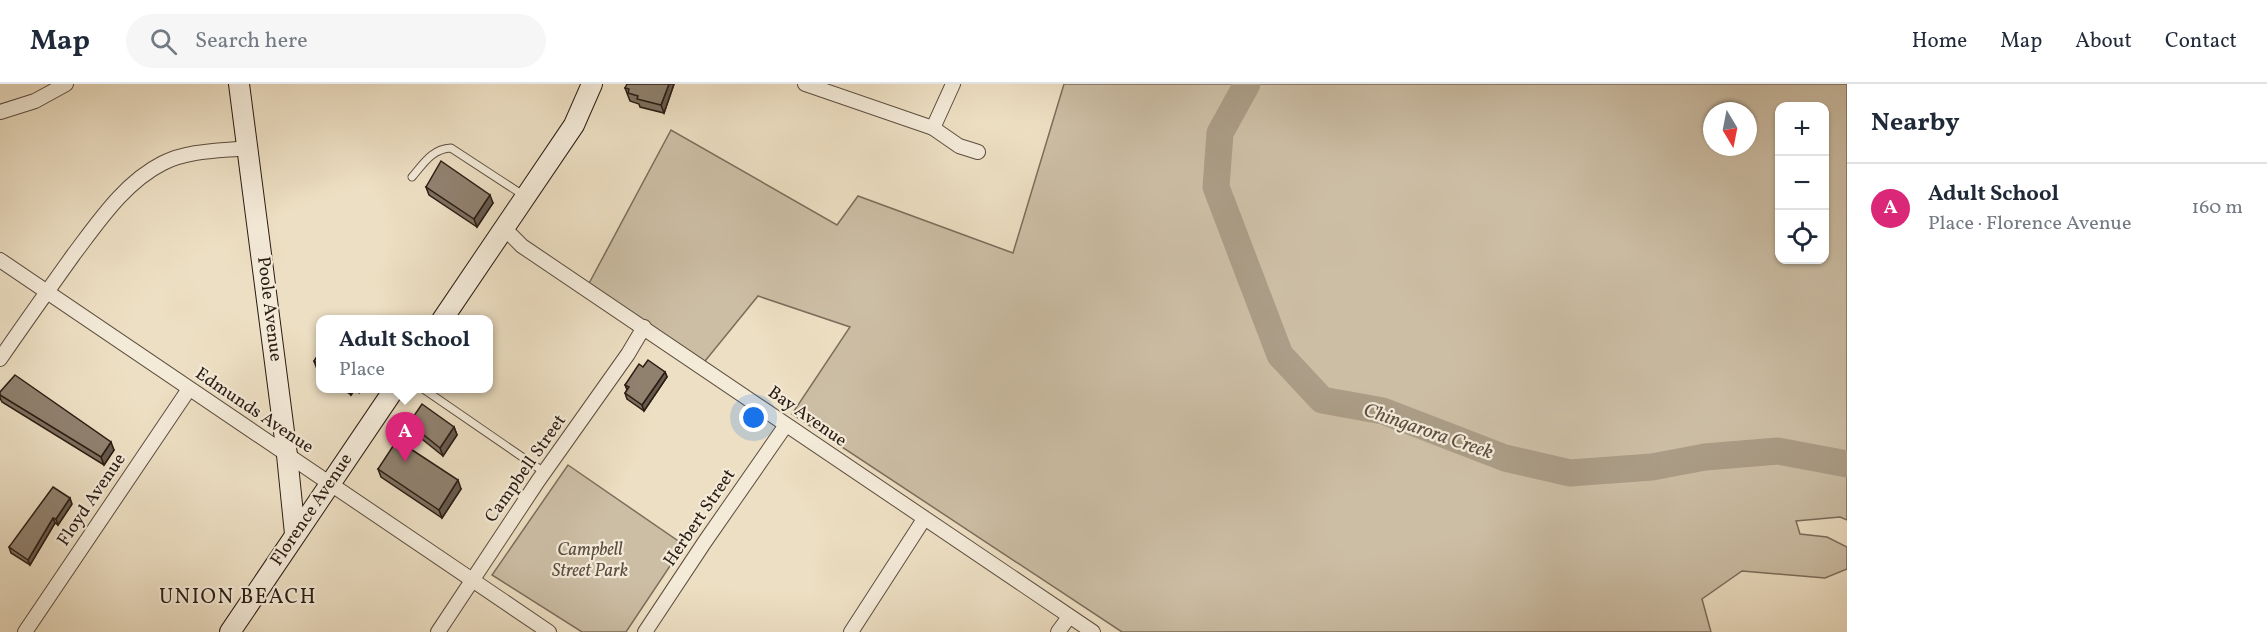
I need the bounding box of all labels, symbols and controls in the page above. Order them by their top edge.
search box [126,14,546,68]
text: Map [30,22,90,61]
icon: search [147,25,180,58]
text: Search here [195,26,308,57]
text: Home [1912,27,1967,56]
text: Map [2000,27,2042,56]
text: About [2075,27,2132,56]
text: Contact [2165,27,2237,56]
north arrow [1703,102,1757,156]
map controls [1775,102,1829,264]
button: + [1775,102,1829,156]
text: Nearby [1871,105,1960,141]
button: − [1775,156,1829,210]
text: Adult School [1928,179,2059,210]
text: A [1883,194,1898,222]
text: 160 m [2191,194,2243,222]
button: locate [1775,210,1829,264]
text: Place · Florence Avenue [1928,210,2131,238]
street label: Poole Avenue [250,255,288,363]
popup [316,315,493,393]
text: Adult School [339,325,470,356]
text: Place [339,356,385,384]
street label: Edmunds Avenue [190,362,318,460]
street label: Bay Avenue [762,381,852,453]
water label: Chingarora Creek [1359,397,1497,467]
your location [739,403,768,432]
street label: Campbell Street [479,410,573,528]
pin: A [386,412,424,462]
street label: Floyd Avenue [52,449,132,551]
street label: Florence Avenue [265,449,359,571]
street label: Herbert Street [658,464,742,572]
park label: Campbell Street Park [552,538,628,584]
district label: UNION BEACH [159,583,317,612]

